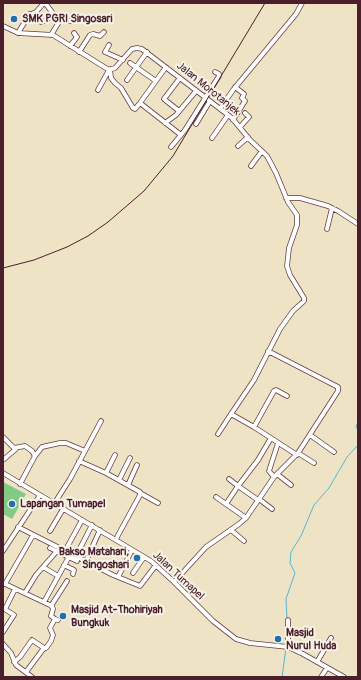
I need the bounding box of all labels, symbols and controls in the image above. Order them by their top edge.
place label: SMK PGRI Singosari [22,12,112,26]
marker: SMK PGRI Singosari [9,14,19,24]
street label: Jalan Morotanjek [174,59,242,119]
place label: Lapangan Tumapel [20,497,106,511]
marker: Lapangan Tumapel [7,499,17,509]
place label: Bakso Matahari, Singoshari [59,545,129,571]
street label: Jalan Tumapel [150,549,206,603]
marker: Bakso Matahari, Singoshari [132,553,142,563]
place label: Masjid At-Thohiriyah Bungkuk [71,603,163,629]
marker: Masjid At-Thohiriyah Bungkuk [58,611,68,621]
place label: Masjid Nurul Huda [286,626,336,652]
marker: Masjid Nurul Huda [273,634,283,644]

